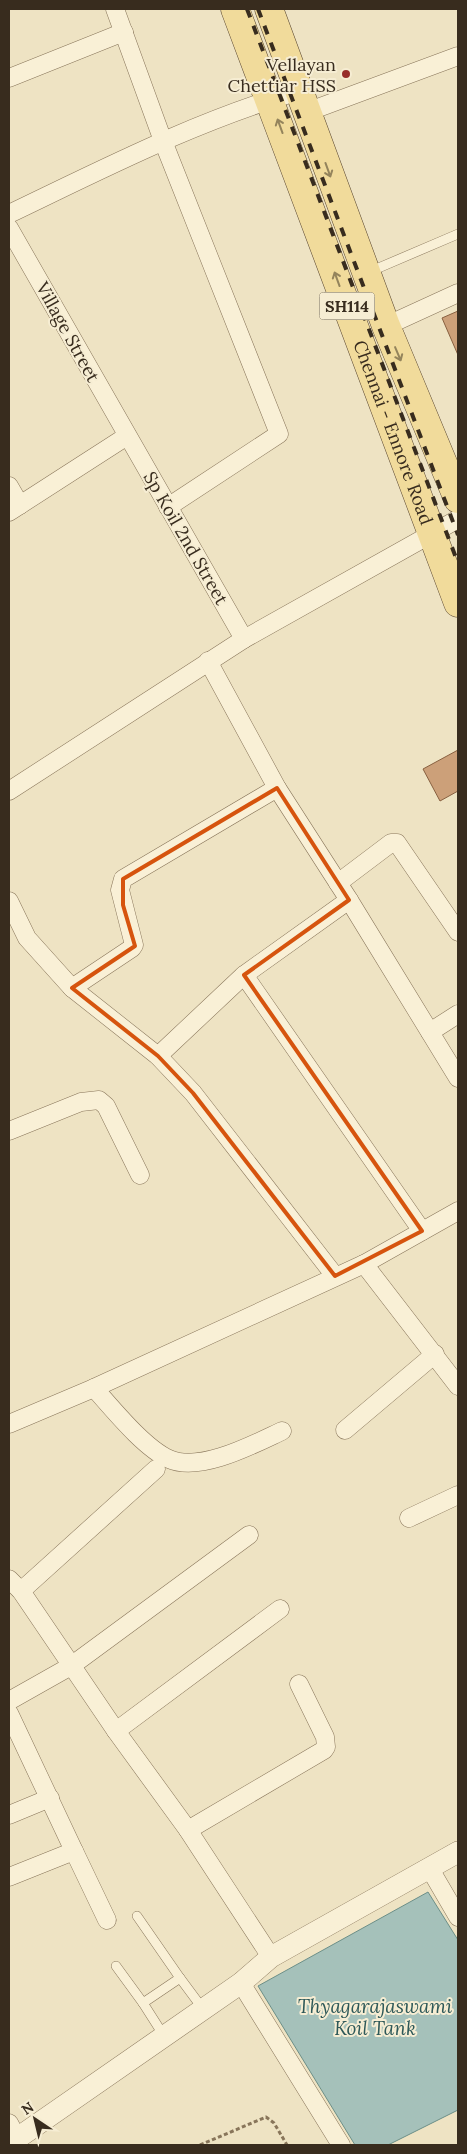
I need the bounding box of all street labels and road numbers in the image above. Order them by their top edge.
street label: Village Street [31,277,105,386]
road number: SH114 [320,292,374,320]
street label: Chennai - Ennore Road [349,337,439,528]
street label: Sp Koil 2nd Street [139,467,233,609]

